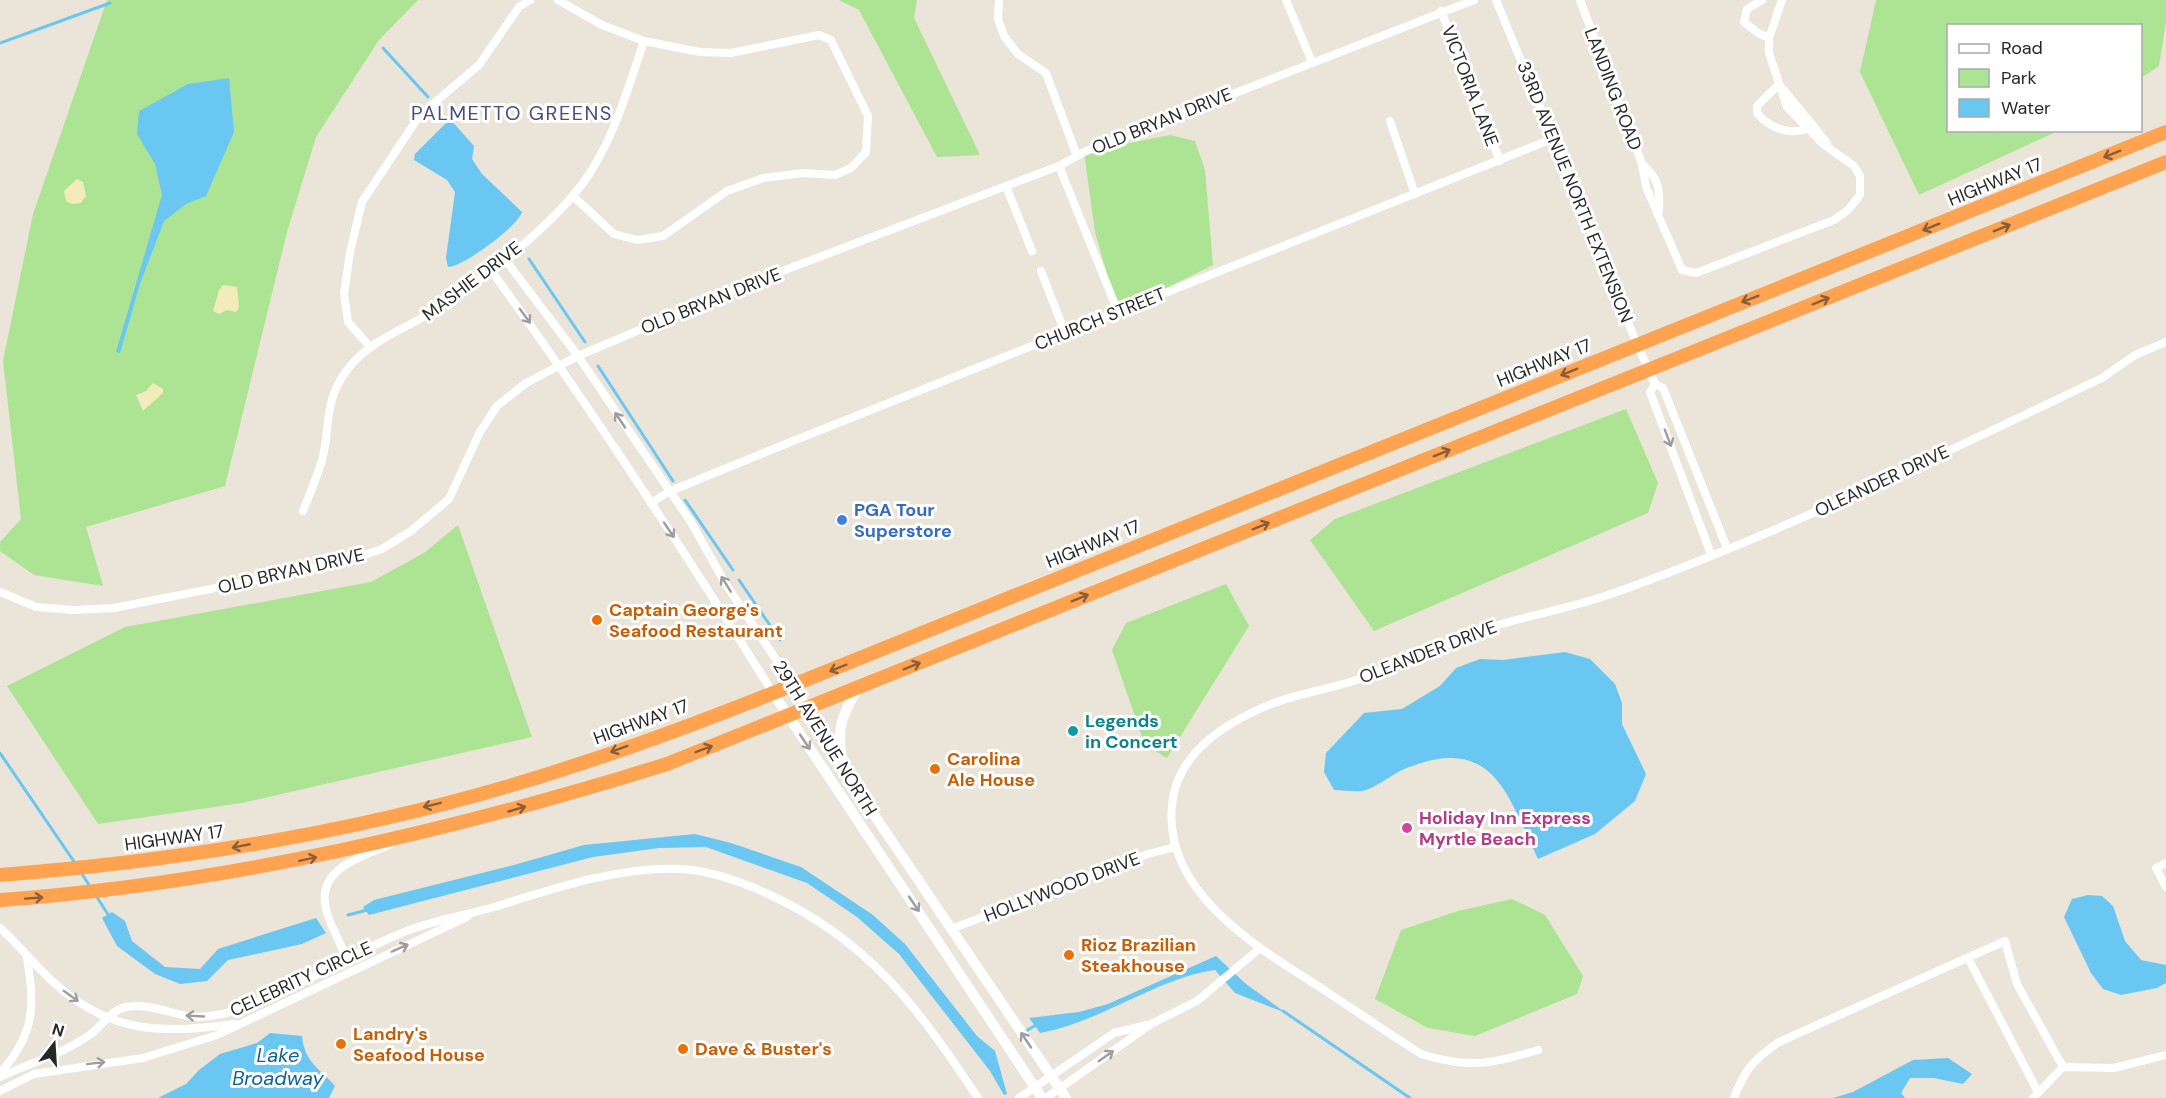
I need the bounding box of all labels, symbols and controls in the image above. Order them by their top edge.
street label: VICTORIA LANE [1436,22,1504,150]
street label: LANDING ROAD [1579,24,1647,154]
legend [1947,24,2142,132]
text: Road [2001,36,2043,60]
street label: 33RD AVENUE NORTH EXTENSION [1511,58,1639,326]
text: Park [2001,66,2037,90]
street label: OLD BRYAN DRIVE [1088,82,1236,160]
text: Water [2001,96,2051,120]
district label: PALMETTO GREENS [411,100,613,126]
one-way arrow [2103,149,2122,160]
street label: HIGHWAY 17 [1944,152,2046,212]
one-way arrow [1922,222,1941,233]
one-way arrow [1992,222,2011,233]
street label: MASHIE DRIVE [417,236,527,326]
street label: OLD BRYAN DRIVE [637,262,785,340]
street label: CHURCH STREET [1031,282,1169,356]
one-way arrow [1741,294,1760,305]
one-way arrow [1811,295,1830,306]
one-way arrow [518,308,531,324]
street label: HIGHWAY 17 [1493,333,1595,393]
one-way arrow [1561,367,1579,378]
one-way arrow [614,412,627,429]
one-way arrow [1663,428,1674,447]
street label: OLEANDER DRIVE [1811,439,1953,523]
one-way arrow [1432,447,1451,458]
place label: PGA Tour Superstore [854,498,952,543]
marker: PGA Tour Superstore [835,513,849,527]
street label: HIGHWAY 17 [1042,514,1144,574]
one-way arrow [1251,520,1270,531]
one-way arrow [663,521,675,538]
street label: OLD BRYAN DRIVE [216,543,366,599]
one-way arrow [720,576,732,593]
one-way arrow [1070,592,1089,603]
place label: Captain George's Seafood Restaurant [609,598,783,643]
marker: Captain George's Seafood Restaurant [590,613,604,627]
street label: OLEANDER DRIVE [1356,615,1500,689]
street label: 29TH AVENUE NORTH [767,656,883,820]
one-way arrow [902,660,921,671]
one-way arrow [829,663,848,674]
street label: HIGHWAY 17 [590,694,692,750]
place label: Legends in Concert [1085,709,1178,754]
marker: Legends in Concert [1066,724,1080,738]
one-way arrow [799,734,811,750]
one-way arrow [694,743,713,754]
one-way arrow [610,745,629,756]
place label: Carolina Ale House [947,747,1035,792]
marker: Carolina Ale House [928,762,942,776]
one-way arrow [423,800,442,812]
one-way arrow [507,803,526,814]
place label: Holiday Inn Express Myrtle Beach [1419,806,1591,851]
street label: HIGHWAY 17 [123,819,225,857]
marker: Holiday Inn Express Myrtle Beach [1400,821,1414,835]
one-way arrow [232,841,252,852]
street label: HOLLYWOOD DRIVE [981,846,1143,928]
one-way arrow [298,853,317,864]
one-way arrow [24,892,44,903]
one-way arrow [908,895,920,912]
place label: Rioz Brazilian Steakhouse [1081,933,1196,978]
street label: CELEBRITY CIRCLE [226,936,376,1022]
one-way arrow [391,942,409,953]
marker: Rioz Brazilian Steakhouse [1062,948,1076,962]
one-way arrow [63,990,79,1002]
one-way arrow [186,1010,206,1021]
north arrow [24,1014,84,1074]
text: N [50,1018,67,1042]
place label: Landry's Seafood House [353,1022,485,1067]
one-way arrow [1020,1031,1033,1048]
marker: Landry's Seafood House [334,1037,348,1051]
place label: Dave & Buster's [695,1037,832,1061]
water label: Lake Broadway [232,1042,325,1091]
marker: Dave & Buster's [676,1042,690,1056]
one-way arrow [1097,1050,1113,1062]
one-way arrow [85,1058,105,1069]

